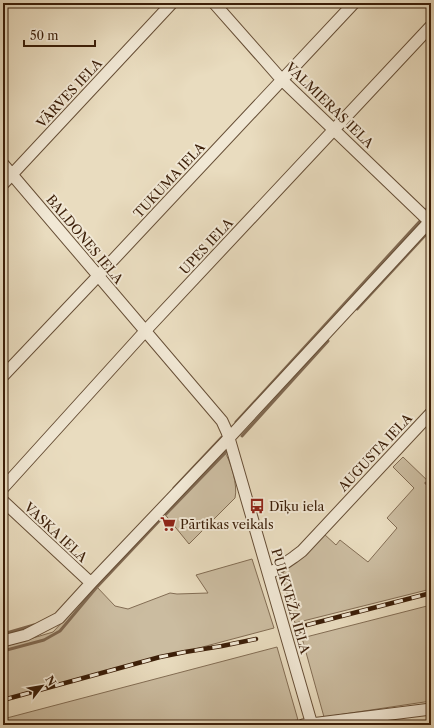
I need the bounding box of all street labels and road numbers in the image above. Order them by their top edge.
street label: VĀRVES IELA [32,55,105,132]
street label: VALMIERAS IELA [282,58,378,151]
street label: TUKUMA IELA [130,139,208,221]
street label: BALDONES IELA [43,191,127,287]
street label: UPES IELA [176,214,236,277]
street label: AUGUSTA IELA [334,409,415,495]
street label: VASKA IELA [20,498,91,566]
street label: PULKVEŽA IELA [268,546,314,656]

